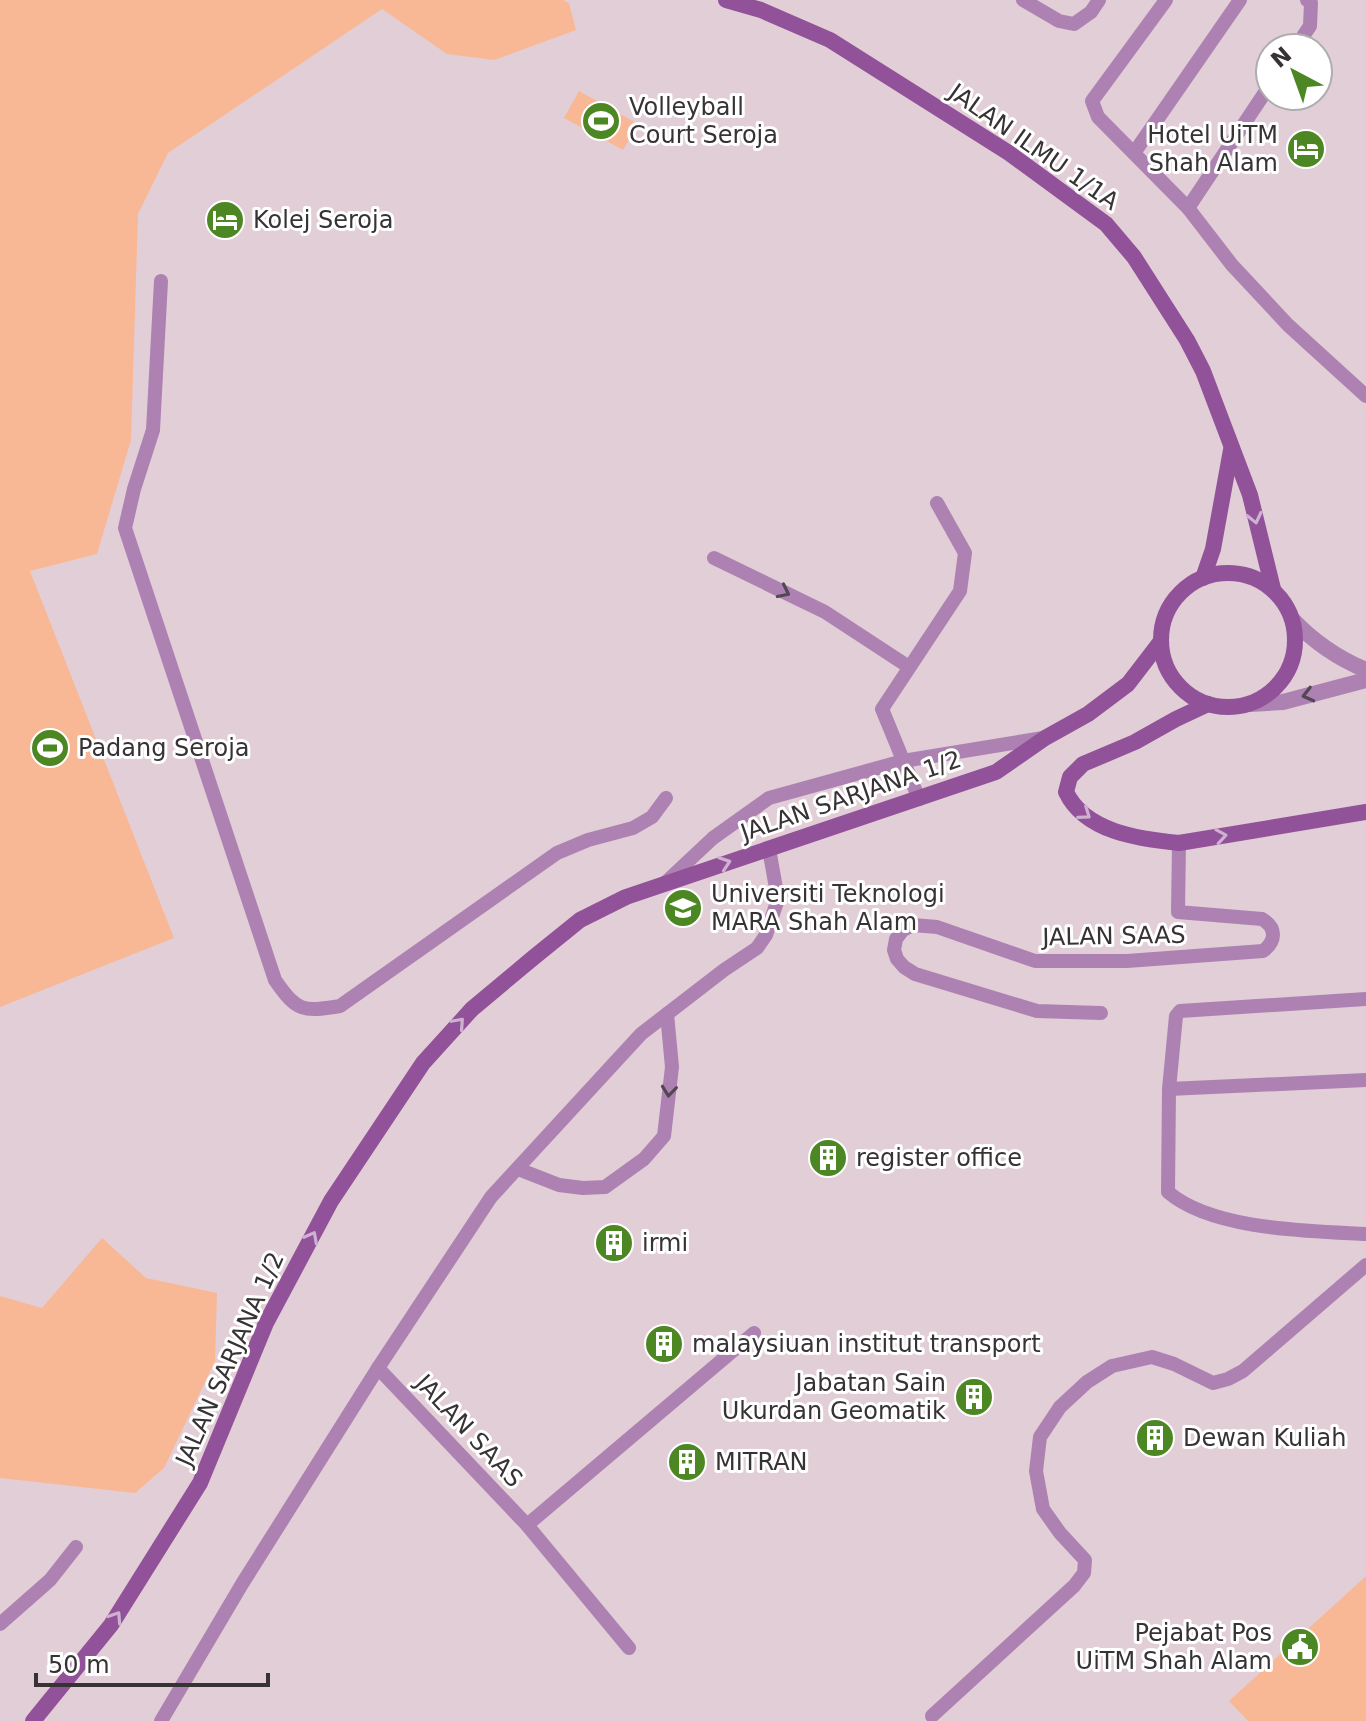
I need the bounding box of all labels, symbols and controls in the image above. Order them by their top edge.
north arrow [1254,32,1334,112]
text: N [1266,42,1296,73]
street label: JALAN ILMU 1/1A [942,77,1125,216]
place label: Volleyball Court Seroja [629,93,778,149]
sports icon: Volleyball Court Seroja [580,100,622,142]
place label: Hotel UiTM Shah Alam [1147,121,1278,177]
hotel icon: Hotel UiTM Shah Alam [1285,128,1327,170]
hotel icon: Kolej Seroja [204,199,246,241]
place label: Kolej Seroja [253,206,393,234]
one-way arrow [1246,510,1263,524]
one-way arrow [776,582,791,598]
one-way arrow [1302,686,1316,703]
sports icon: Padang Seroja [29,727,71,769]
place label: Padang Seroja [78,734,250,762]
street label: JALAN SARJANA 1/2 [735,745,965,848]
one-way arrow [1076,804,1090,819]
one-way arrow [1214,828,1227,845]
one-way arrow [718,857,732,873]
place label: Universiti Teknologi MARA Shah Alam [711,880,945,936]
school or university icon: Universiti Teknologi MARA Shah Alam [662,887,704,929]
street label: JALAN SAAS [1040,921,1186,951]
one-way arrow [449,1018,463,1033]
one-way arrow [661,1085,678,1098]
building icon: register office [807,1137,849,1179]
place label: register office [856,1144,1022,1172]
building icon: irmi [593,1222,635,1264]
place label: irmi [642,1229,688,1257]
one-way arrow [302,1231,317,1245]
street label: JALAN SARJANA 1/2 [169,1248,290,1472]
building icon: malaysiuan institut transport [643,1323,685,1365]
place label: malaysiuan institut transport [692,1330,1041,1358]
street label: JALAN SAAS [408,1368,528,1493]
place label: Jabatan Sain Ukurdan Geomatik [722,1369,946,1425]
building icon: Jabatan Sain Ukurdan Geomatik [953,1376,995,1418]
building icon: Dewan Kuliah [1134,1417,1176,1459]
place label: Dewan Kuliah [1183,1424,1346,1452]
building icon: MITRAN [666,1441,708,1483]
place label: MITRAN [715,1448,808,1476]
one-way arrow [107,1611,122,1625]
place label: Pejabat Pos UiTM Shah Alam [1076,1619,1272,1675]
public building icon: Pejabat Pos UiTM Shah Alam [1279,1626,1321,1668]
scale bar [36,1637,268,1687]
text: 50 m [48,1651,110,1679]

